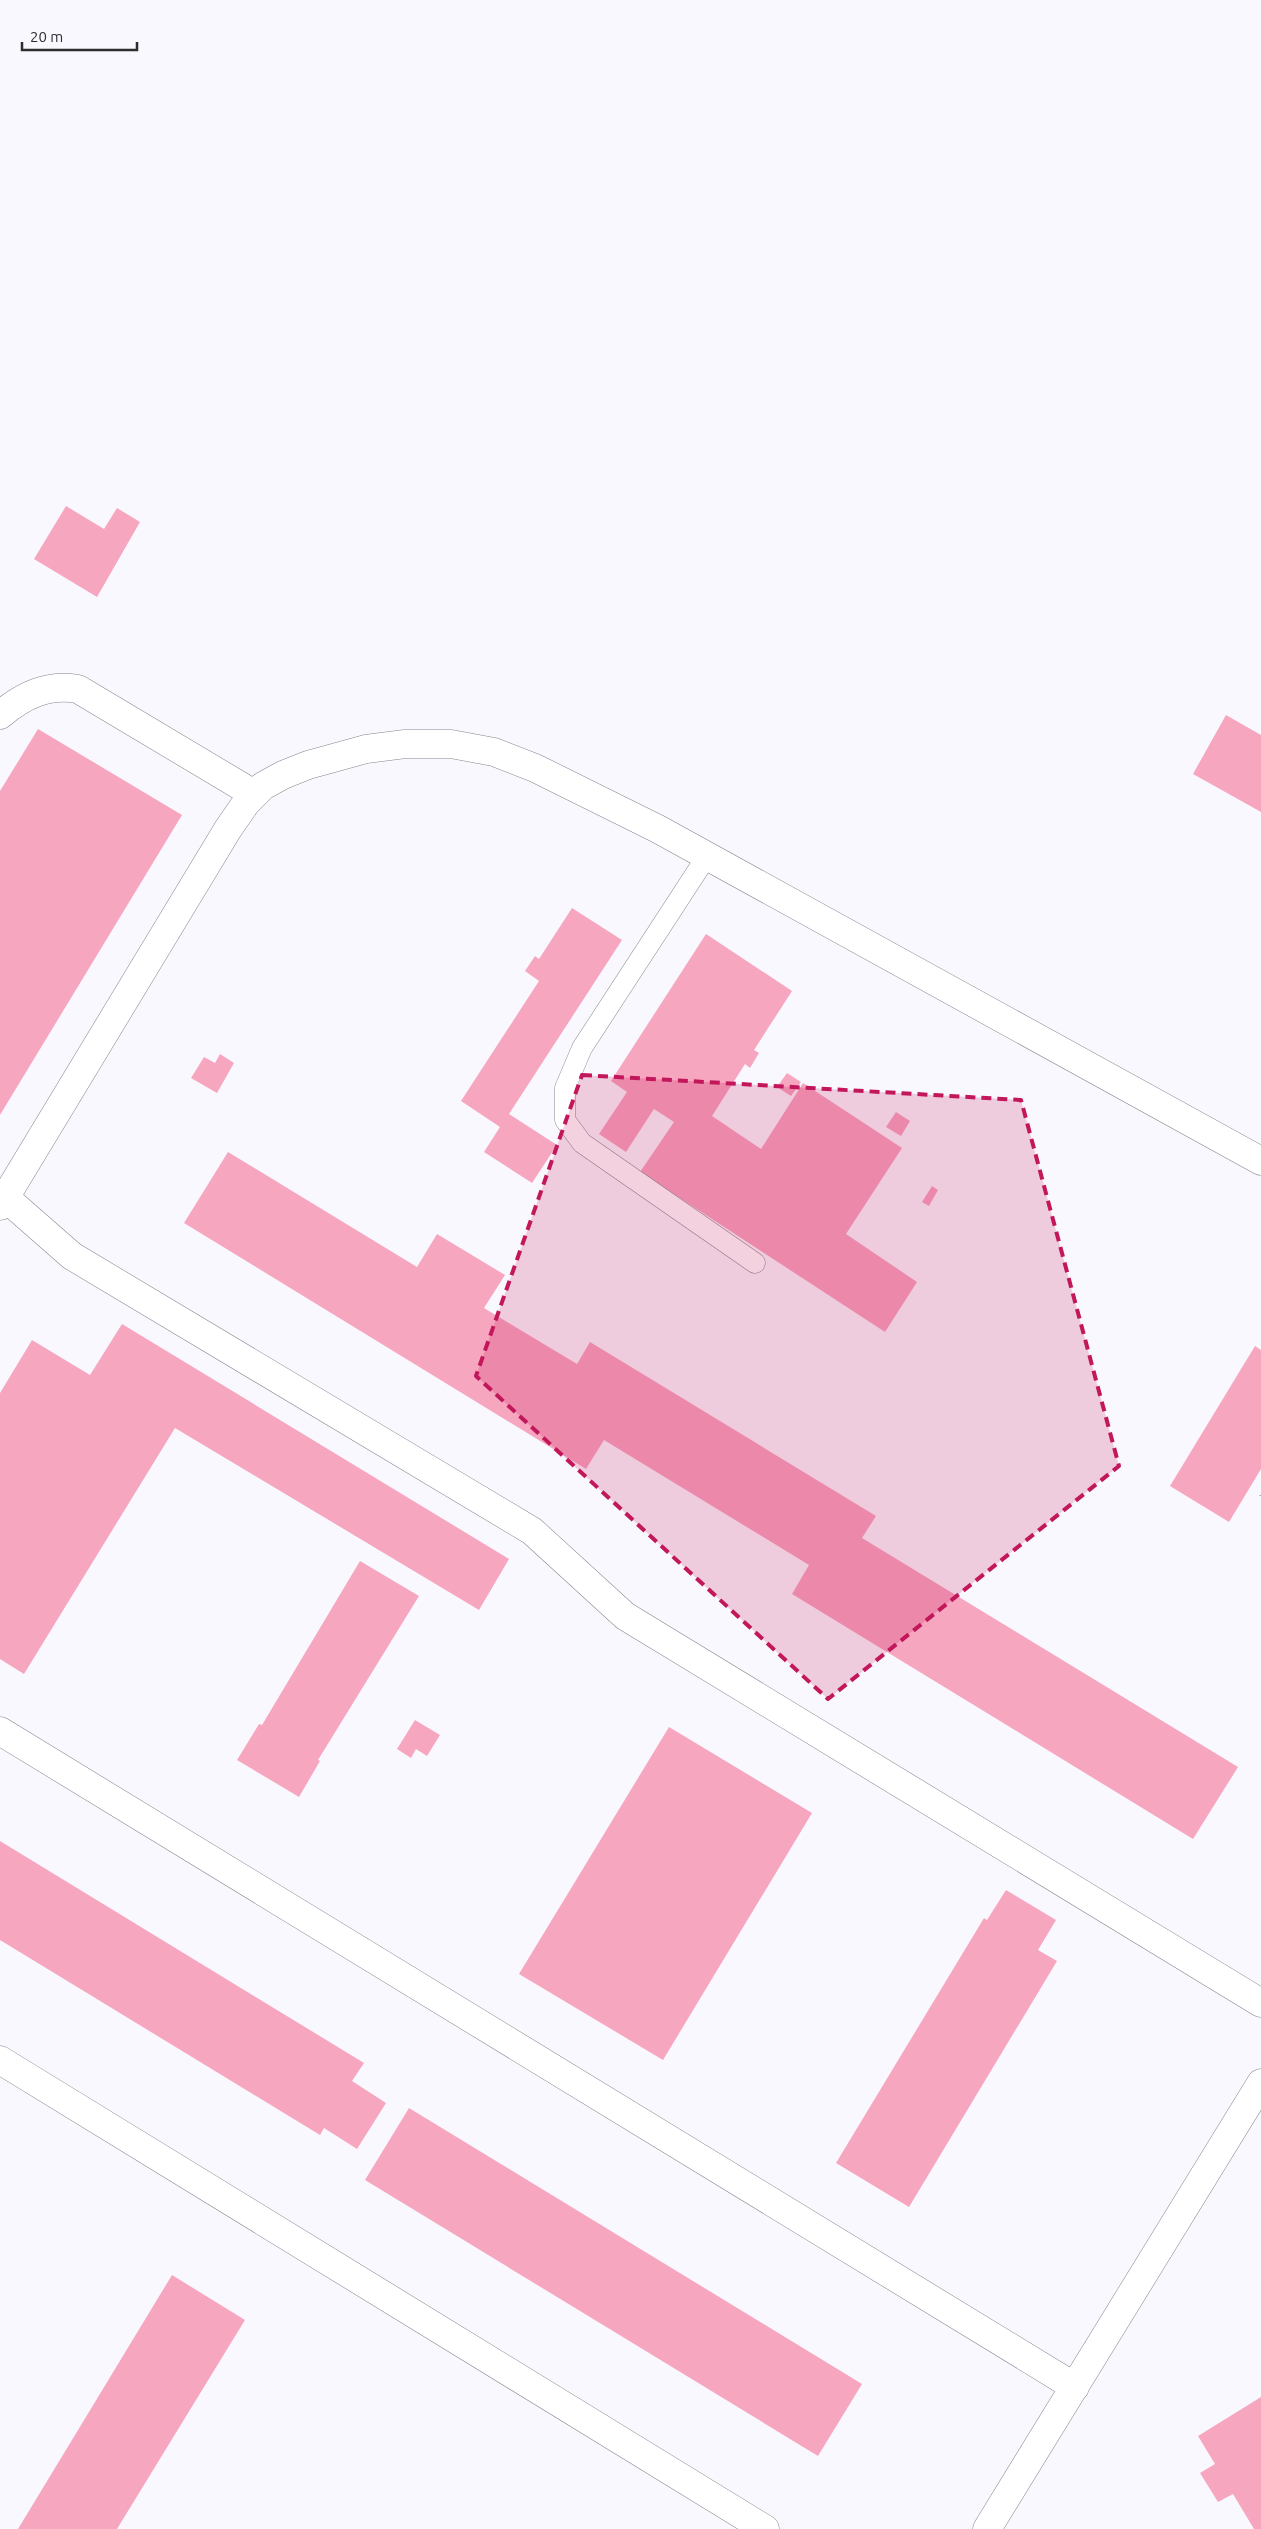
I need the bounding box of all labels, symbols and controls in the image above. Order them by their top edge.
scale bar [22,20,138,52]
text: 20 m [30,28,63,45]

